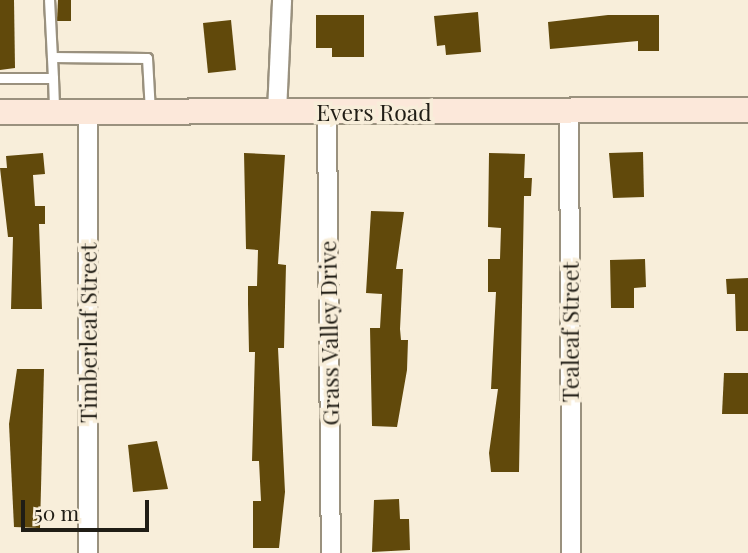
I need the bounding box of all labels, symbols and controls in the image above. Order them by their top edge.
street label: Evers Road [316,98,432,126]
street label: Grass Valley Drive [314,239,344,427]
street label: Timberleaf Street [74,243,102,423]
street label: Tealeaf Street [556,262,584,402]
scale bar [24,486,152,530]
text: 50 m [34,498,79,526]

